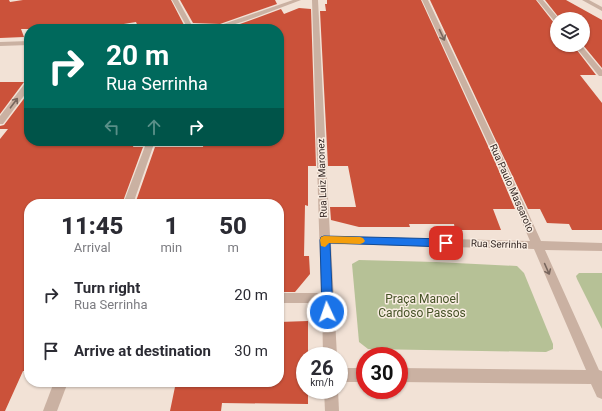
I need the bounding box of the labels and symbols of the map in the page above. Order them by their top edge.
one-way arrow [439,29,447,41]
one-way arrow [10,98,19,109]
street label: Rua Luiz Maronez [315,138,329,218]
street label: Rua Paulo Massaroto [488,142,537,234]
pin [429,226,463,260]
street label: Rua Serrinha [471,238,527,250]
one-way arrow [544,262,552,274]
position arrow [306,291,348,333]
park label: Praça Manoel Cardoso Passos [378,292,466,320]
speed limit sign: 30 [356,347,408,399]

